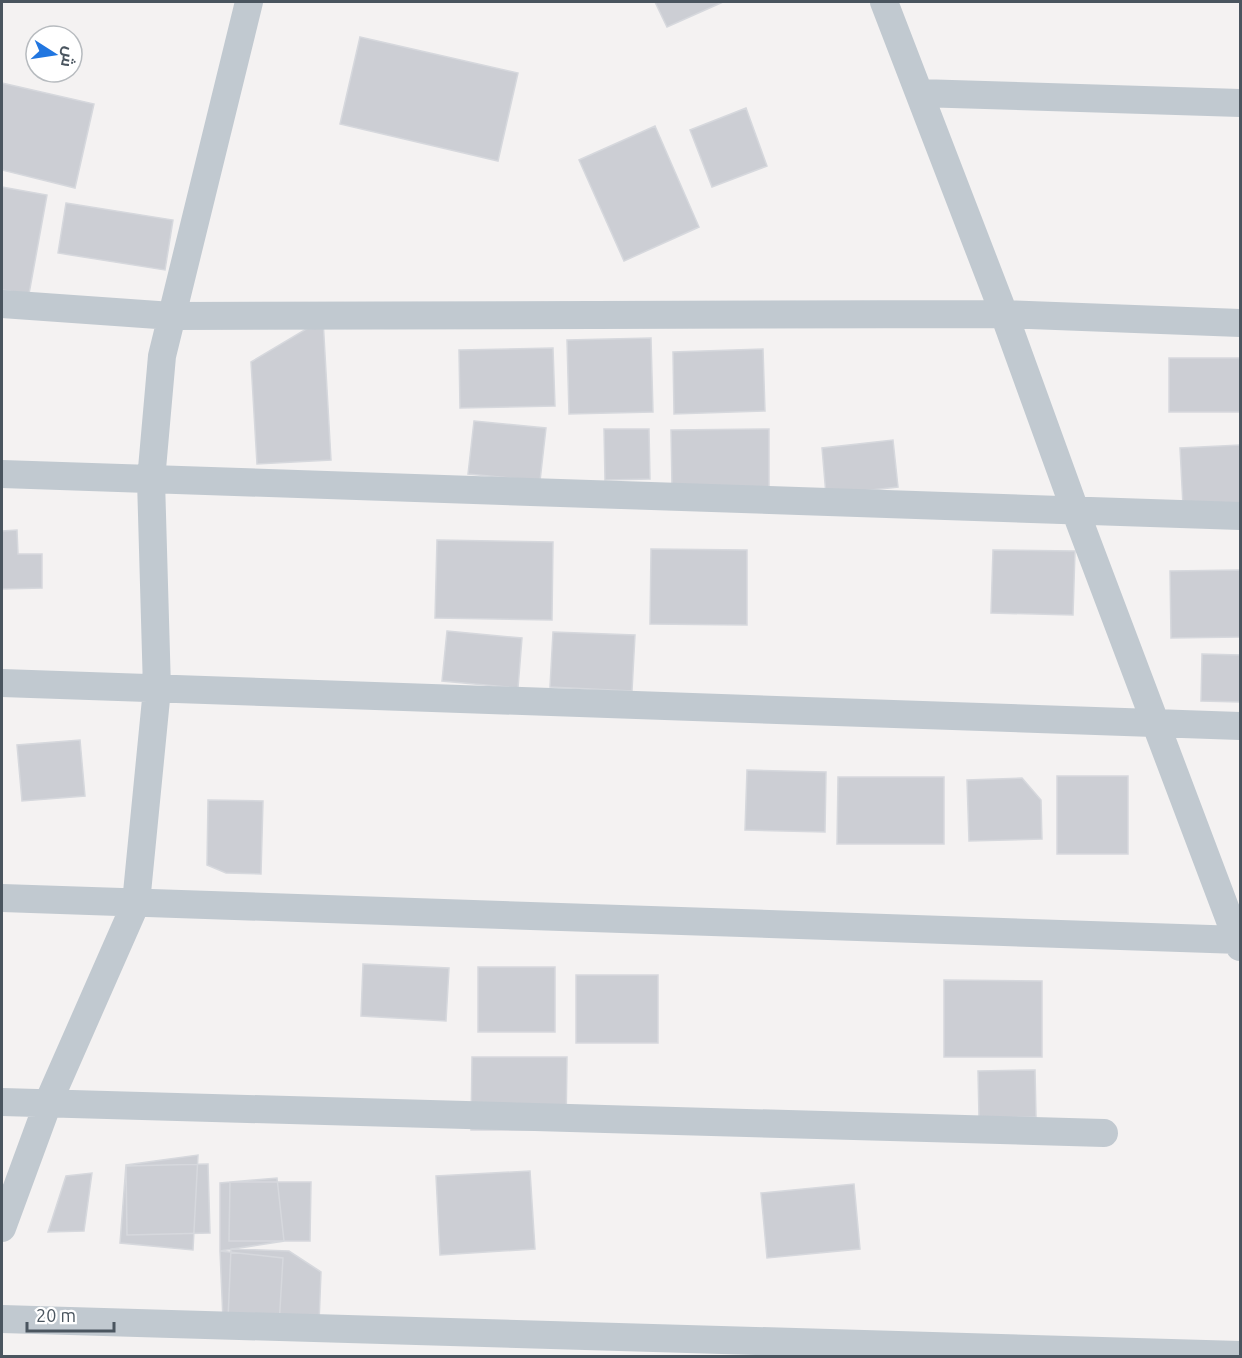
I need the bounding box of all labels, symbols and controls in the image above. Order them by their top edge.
north arrow [24,24,84,84]
text: ش [57,45,80,69]
scale bar [27,1295,114,1333]
text: 20 m [36,1305,76,1325]

